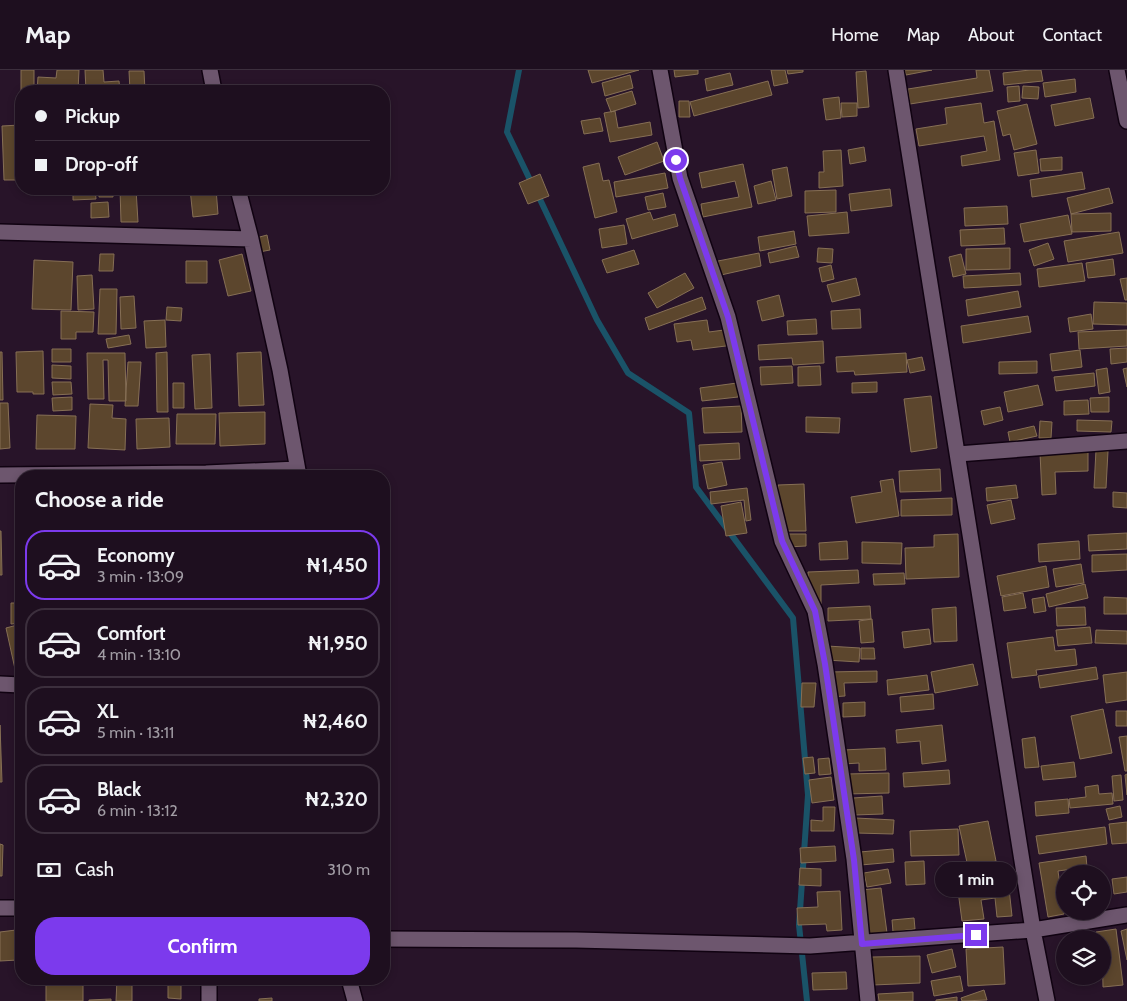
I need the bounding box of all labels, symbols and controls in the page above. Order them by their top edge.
text: Map [25,20,71,49]
text: Home [831,24,879,46]
text: Map [907,24,940,46]
text: About [968,24,1014,46]
text: Contact [1042,24,1102,46]
text: Pickup [65,105,120,128]
route start [665,149,687,171]
text: Drop-off [65,153,138,176]
text: Choose a ride [35,486,164,513]
icon: car [37,543,82,588]
text: Economy [97,544,175,567]
text: ₦1,450 [306,554,368,577]
text: 3 min · 13:09 [97,567,184,586]
icon: car [37,621,82,666]
text: Comfort [97,622,166,645]
text: ₦1,950 [307,632,368,655]
text: 4 min · 13:10 [97,645,181,664]
icon: car [37,699,82,744]
text: XL [97,700,118,723]
text: ₦2,460 [302,710,368,733]
text: 5 min · 13:11 [97,723,174,742]
icon: car [37,777,82,822]
text: Black [97,778,141,801]
text: ₦2,320 [305,788,368,811]
text: 6 min · 13:12 [97,801,178,820]
icon: cash [35,856,63,884]
text: Cash [75,858,114,881]
text: 310 m [327,860,370,879]
callout: 1 min [935,862,1017,898]
map controls [1056,865,1111,985]
button: locate [1056,865,1111,920]
text: 1 min [958,870,994,889]
button: Confirm [35,917,370,975]
route end [965,924,987,946]
button: layers [1056,930,1111,985]

